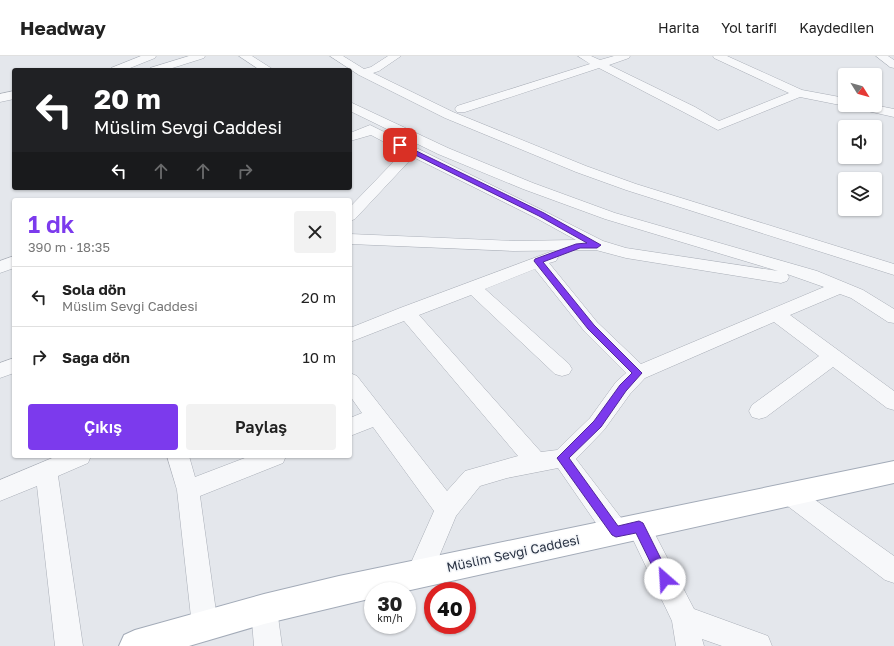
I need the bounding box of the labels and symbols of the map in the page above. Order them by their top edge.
north arrow [838,68,882,112]
pin [383,128,417,162]
street label: Müslim Sevgi Caddesi [445,531,581,575]
position arrow [644,558,686,600]
speed limit sign: 40 [424,582,476,634]

